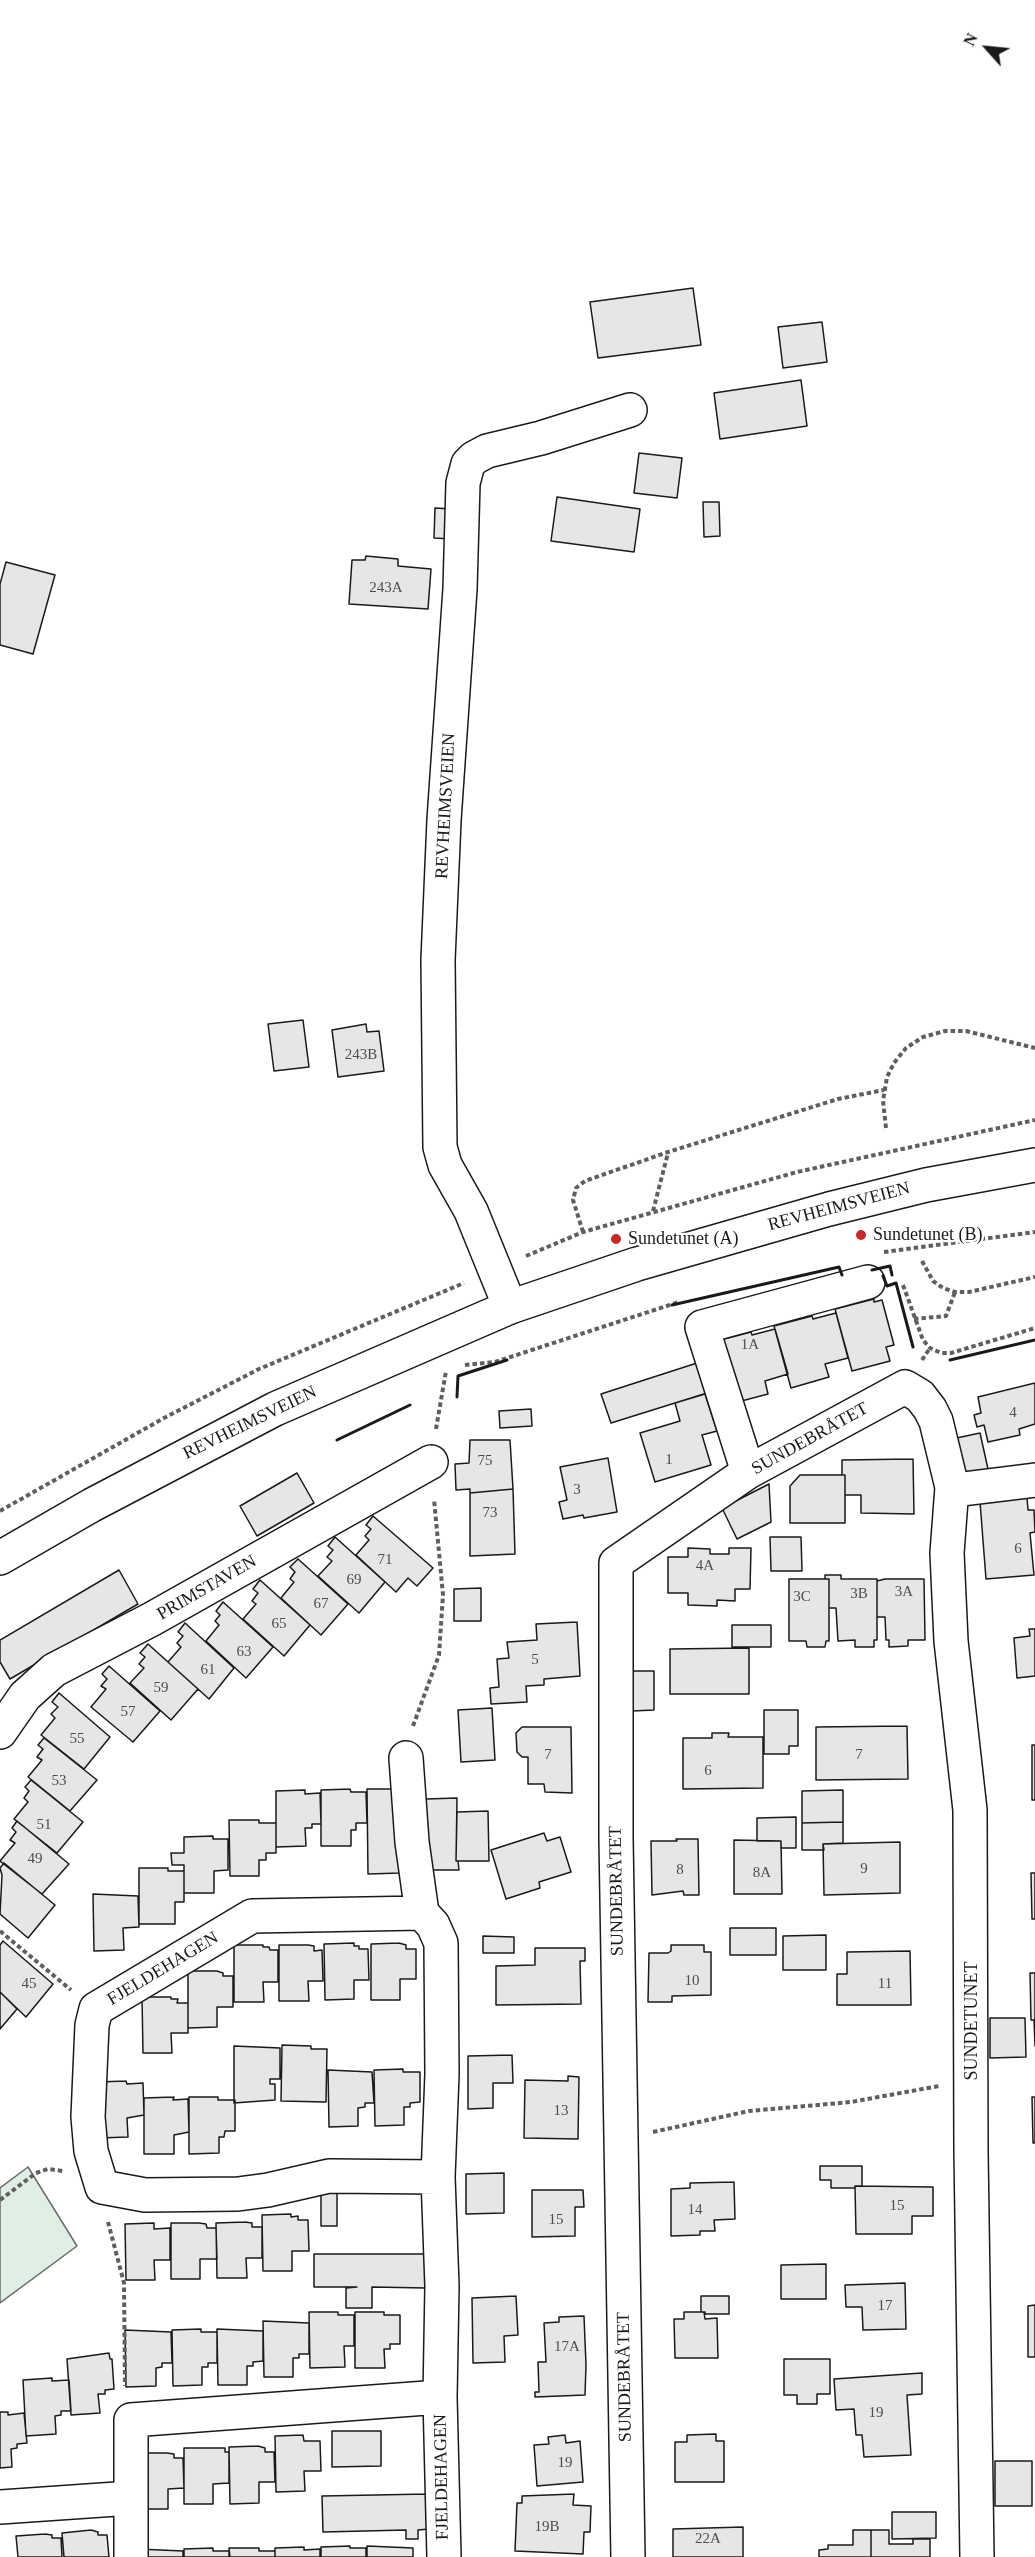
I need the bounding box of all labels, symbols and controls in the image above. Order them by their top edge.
north arrow [957,18,1017,78]
text: N [960,31,981,49]
house number: 243A [369,579,403,597]
street label: REVHEIMSVEIEN [431,733,461,879]
house number: 243B [345,1046,377,1064]
street label: REVHEIMSVEIEN [766,1178,912,1236]
place label: Sundetunet (B) [873,1224,982,1246]
place label: Sundetunet (A) [628,1228,738,1250]
marker: Sundetunet (B) [854,1228,868,1242]
marker: Sundetunet (A) [609,1232,623,1246]
house number: 1A [741,1336,759,1354]
street label: REVHEIMSVEIEN [180,1381,320,1465]
street label: SUNDEBRÅTET [748,1398,872,1480]
house number: 4 [1009,1404,1017,1422]
house number: 1 [665,1451,673,1469]
house number: 75 [478,1452,492,1470]
house number: 3 [573,1481,581,1499]
house number: 73 [482,1504,498,1522]
house number: 6 [1014,1540,1022,1558]
street label: PRIMSTAVEN [153,1551,261,1625]
house number: 71 [378,1551,392,1569]
house number: 4A [696,1557,714,1575]
house number: 69 [346,1571,362,1589]
house number: 3A [895,1583,913,1601]
house number: 3B [850,1585,868,1603]
house number: 3C [793,1588,811,1606]
house number: 67 [314,1595,328,1613]
house number: 65 [272,1615,286,1633]
house number: 63 [236,1643,252,1661]
house number: 5 [531,1651,539,1669]
house number: 61 [200,1661,216,1679]
house number: 59 [154,1679,168,1697]
house number: 57 [120,1703,136,1721]
house number: 55 [70,1730,84,1748]
house number: 7 [544,1746,552,1764]
house number: 7 [855,1746,863,1764]
house number: 6 [704,1762,712,1780]
house number: 53 [52,1772,66,1790]
house number: 51 [36,1816,51,1834]
street label: SUNDEBRÅTET [605,1826,629,1956]
house number: 49 [28,1850,42,1868]
house number: 9 [860,1860,868,1878]
house number: 8 [676,1861,684,1879]
house number: 8A [753,1864,771,1882]
street label: FJELDEHAGEN [103,1927,223,2011]
street label: SUNDETUNET [961,1962,983,2080]
house number: 10 [684,1972,700,1990]
house number: 45 [22,1975,36,1993]
house number: 11 [878,1975,892,1993]
house number: 13 [554,2102,568,2120]
house number: 15 [890,2197,904,2215]
house number: 14 [688,2201,702,2219]
house number: 15 [548,2211,564,2229]
house number: 17 [878,2297,892,2315]
street label: SUNDEBRÅTET [613,2312,637,2442]
house number: 17A [554,2338,580,2356]
house number: 19 [868,2404,884,2422]
street label: FJELDEHAGEN [430,2414,454,2540]
house number: 19 [558,2454,572,2472]
house number: 19B [534,2518,560,2536]
house number: 22A [695,2530,721,2548]

